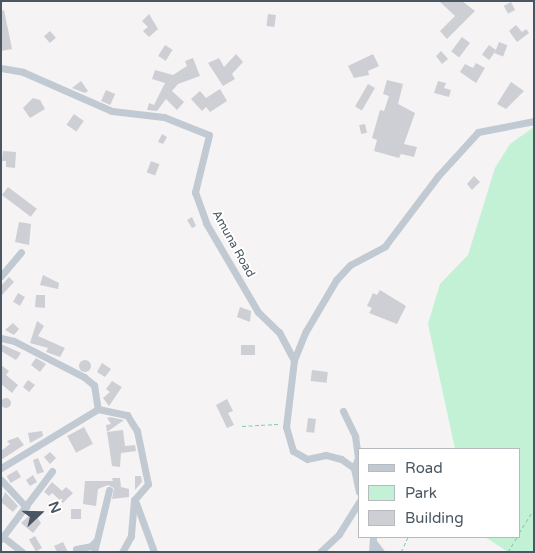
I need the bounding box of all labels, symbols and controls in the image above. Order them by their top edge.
street label: Amuna Road [209,208,257,280]
legend [358,448,520,538]
text: Road [405,459,443,477]
text: Park [405,484,437,502]
north arrow [15,488,65,538]
text: N [45,499,64,516]
text: Building [405,509,464,527]

